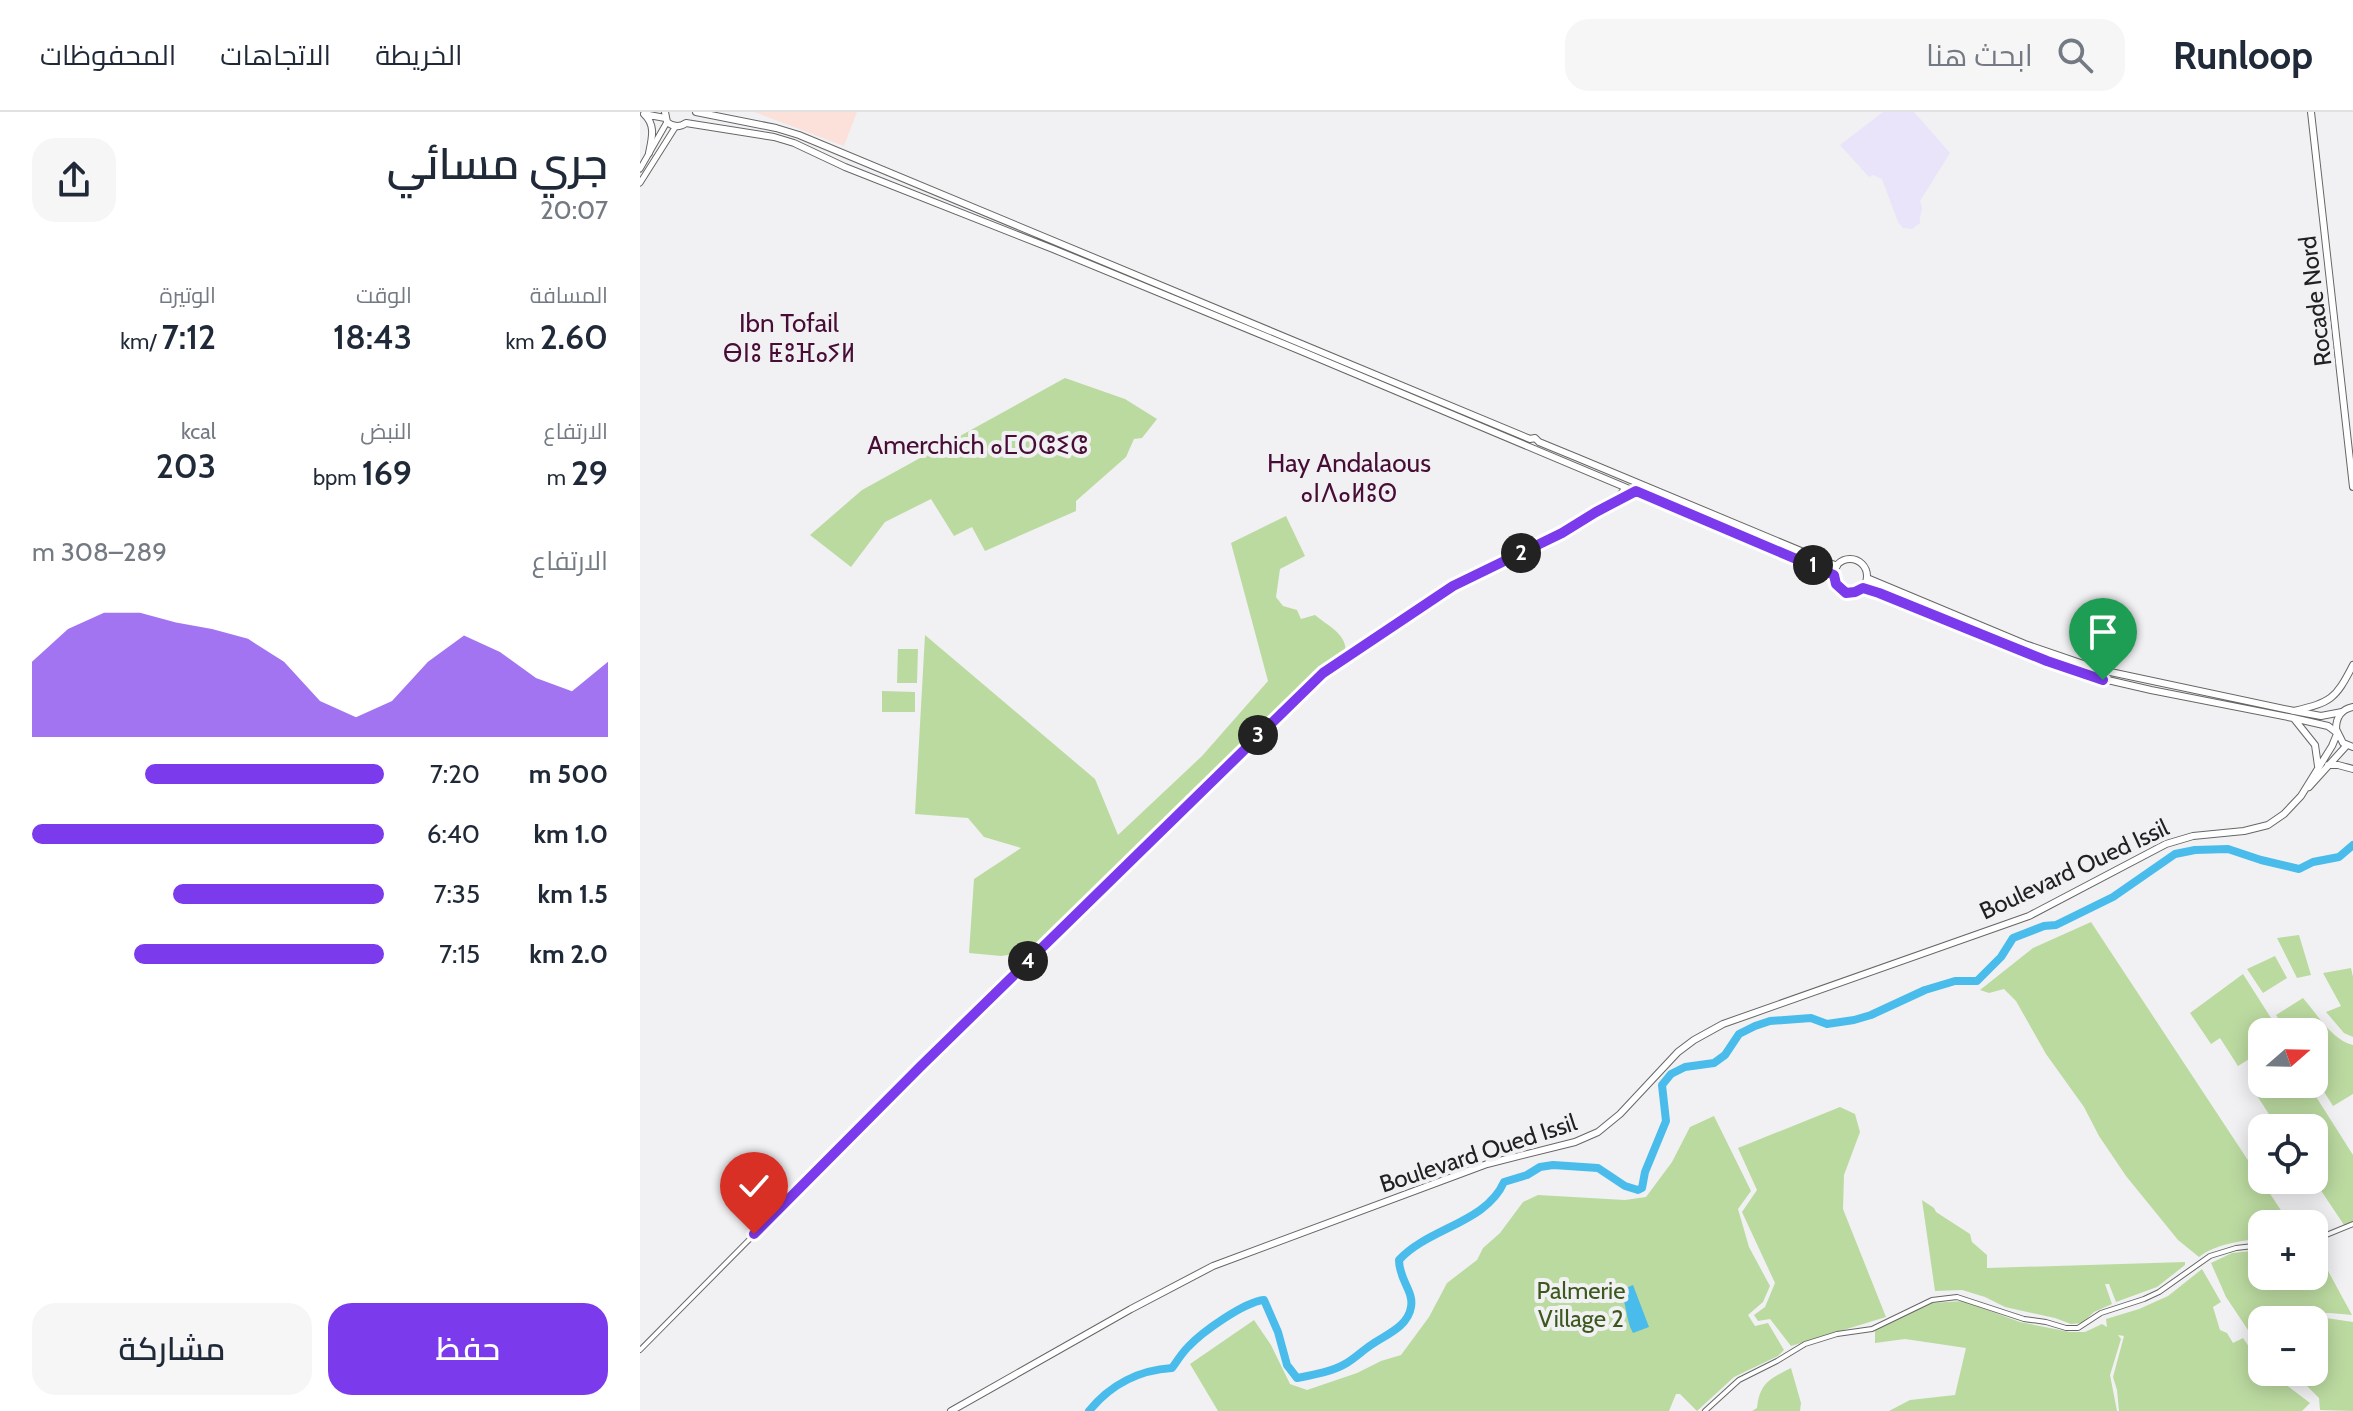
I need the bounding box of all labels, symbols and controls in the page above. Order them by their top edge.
search box [1565,19,2125,91]
text: Runloop [2173,32,2313,79]
icon: search [2053,33,2097,77]
text: ابحث هنا [1926,37,2033,74]
text: المحفوظات [40,38,176,72]
text: الاتجاهات [220,38,331,72]
text: الخريطة [375,38,463,72]
text: جري مسائي [387,137,608,190]
button: share [32,138,116,222]
text: 20:07 [540,194,608,226]
street label: Rocade Nord [2293,234,2337,368]
text: الوتيرة [160,282,216,309]
text: الوقت [356,282,412,309]
text: المسافة [530,282,608,309]
district label: Ibn Tofail ⴱⵏⵓ ⵟⵓⴼⴰⵢⵍ [723,307,855,369]
text: 7:12 [161,316,216,358]
text: 18:43 [333,316,412,358]
text: 2.60 [540,316,608,358]
text: /km [120,328,161,355]
text: km [506,328,540,355]
text: kcal [181,418,216,445]
text: النبض [360,418,412,445]
text: الارتفاع [544,418,608,445]
district label: Amerchich ⴰⵎⵔⵛⵉⵛ [867,429,1089,461]
text: 203 [156,445,216,487]
district label: Hay Andalaous ⴰⵏⴷⴰⵍⵓⵙ [1267,447,1431,509]
text: 169 [362,452,412,494]
text: 29 [571,452,608,494]
text: bpm [313,464,362,491]
text: m [547,464,571,491]
pin: 2 [1501,533,1541,573]
text: 289–308 m [32,536,167,568]
text: 2 [1515,539,1527,566]
text: الارتفاع [532,545,608,577]
pin: 1 [1793,545,1833,585]
text: 1 [1809,551,1817,578]
pin [2069,598,2137,680]
icon: arrive [2081,610,2125,654]
pin: 3 [1238,715,1278,755]
text: 3 [1252,721,1264,748]
text: 7:20 [430,758,480,790]
text: 500 m [529,758,608,790]
street label: Boulevard Oued Issil [1975,812,2174,926]
text: 6:40 [427,818,480,850]
text: 1.0 km [533,818,608,850]
text: 7:35 [433,878,480,910]
text: 1.5 km [538,878,608,910]
text: 7:15 [439,938,480,970]
text: 2.0 km [529,938,608,970]
pin: 4 [1008,941,1048,981]
text: 4 [1021,947,1035,974]
north arrow [2248,1018,2328,1098]
map controls [2248,1018,2328,1386]
street label: Boulevard Oued Issil [1376,1107,1581,1199]
button: locate [2248,1114,2328,1194]
pin [720,1152,788,1234]
icon: check [732,1164,776,1208]
button: + [2248,1210,2328,1290]
park label: Palmerie Village 2 [1537,1276,1625,1333]
button: مشاركة [32,1303,312,1395]
button: حفظ [328,1303,608,1395]
button: − [2248,1306,2328,1386]

